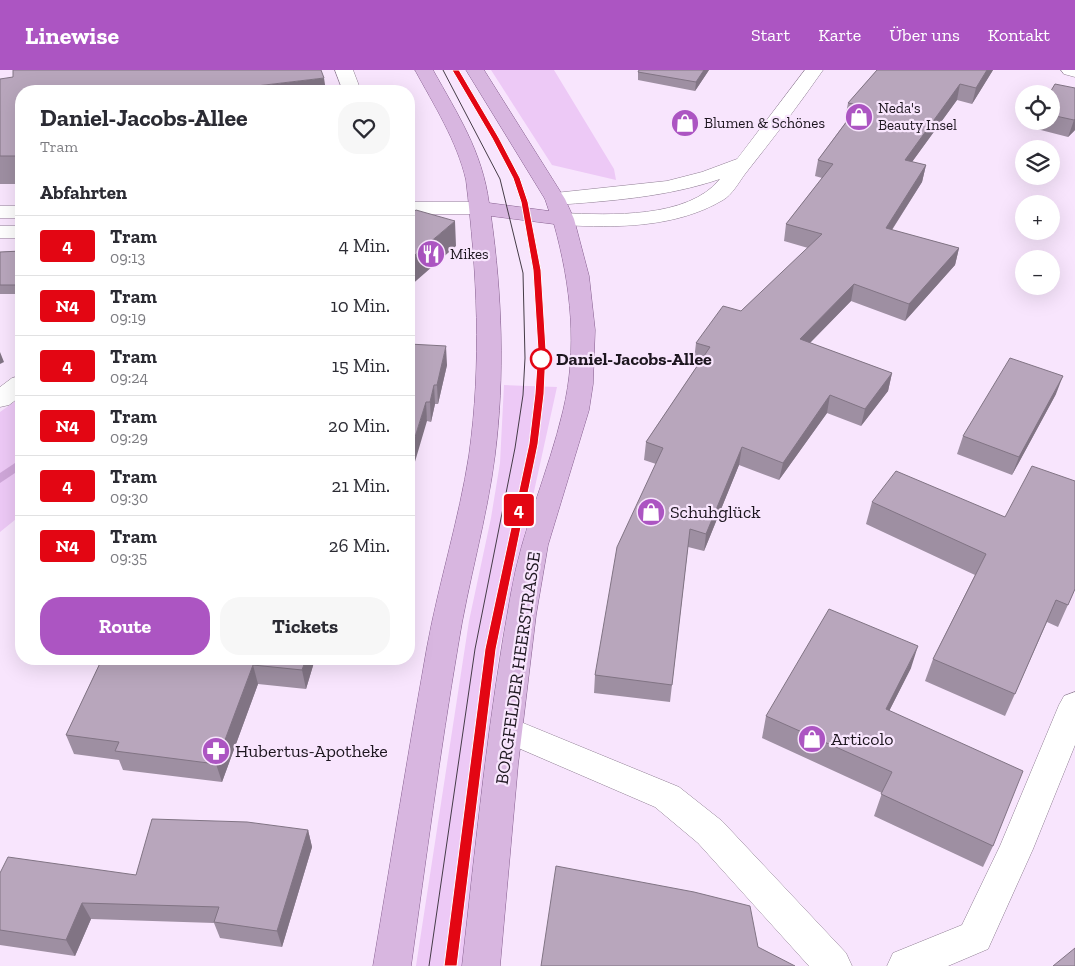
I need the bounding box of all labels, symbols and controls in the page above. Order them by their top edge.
text: Linewise [25,21,119,50]
text: Start [751,24,790,46]
text: Karte [818,24,861,46]
text: Über uns [889,24,960,46]
text: Kontakt [988,24,1050,46]
map controls [1015,85,1060,295]
button: locate [1015,85,1060,130]
place label: Neda's Beauty Insel [878,99,957,134]
button: heart [338,102,390,154]
shop icon: Neda's Beauty Insel [844,102,874,132]
text: Daniel-Jacobs-Allee [40,103,248,132]
shop icon: Blumen & Schönes [670,108,700,138]
place label: Blumen & Schönes [704,114,825,132]
text: Tram [40,137,78,156]
button: layers [1015,140,1060,185]
text: Abfahrten [40,181,127,204]
button: + [1015,195,1060,240]
text: Tram [110,225,157,248]
text: 4 Min. [338,234,390,257]
text: 4 [62,235,73,257]
restaurant icon: Mikes [416,239,446,269]
place label: Mikes [450,245,489,263]
text: 09:13 [110,248,145,267]
button: − [1015,250,1060,295]
text: Tram [110,285,157,308]
text: 10 Min. [330,294,390,317]
text: N4 [56,295,79,317]
text: 09:19 [110,308,146,327]
text: Tram [110,345,157,368]
marker: Daniel-Jacobs-Allee [530,348,552,370]
place label: Daniel-Jacobs-Allee [556,348,712,370]
text: 15 Min. [332,354,390,377]
text: 4 [62,355,73,377]
text: 09:24 [110,368,148,387]
text: Tram [110,405,157,428]
text: 20 Min. [328,414,390,437]
text: N4 [56,415,79,437]
text: 09:29 [110,428,148,447]
text: Tram [110,465,157,488]
text: 21 Min. [332,474,390,497]
text: 4 [62,475,73,497]
text: 09:30 [110,488,148,507]
line badge: 4 [503,494,535,526]
shop icon: Schuhglück [636,497,666,527]
text: 4 [514,499,524,521]
place label: Schuhglück [670,501,761,523]
text: Tram [110,525,157,548]
text: 26 Min. [329,534,390,557]
text: N4 [56,535,79,557]
text: 09:35 [110,548,147,567]
street label: BORGFELDER HEERSTRASSE [491,550,545,786]
button: Route [40,597,210,655]
button: Tickets [220,597,390,655]
shop icon: Articolo [797,724,827,754]
place label: Articolo [831,728,894,750]
pharmacy icon: Hubertus-Apotheke [201,736,231,766]
place label: Hubertus-Apotheke [235,740,388,762]

